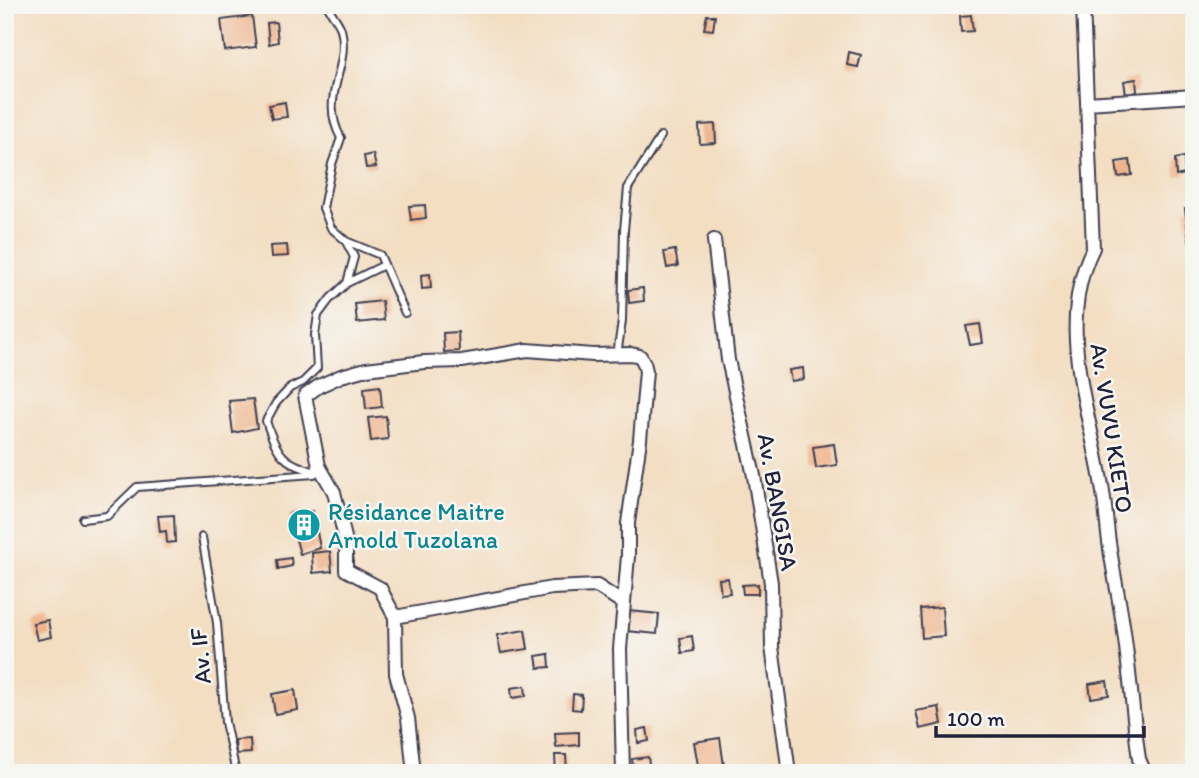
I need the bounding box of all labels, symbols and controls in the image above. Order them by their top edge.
street label: Av. VUVU KIETO [1084,341,1140,515]
street label: Av. BANGISA [752,431,804,573]
place label: Résidance Maitre Arnold Tuzolana [328,497,505,554]
building icon: Résidance Maitre Arnold Tuzolana [285,506,323,544]
street label: Av. IF [183,626,217,685]
scale bar [936,694,1145,738]
text: 100 m [947,706,1005,731]

